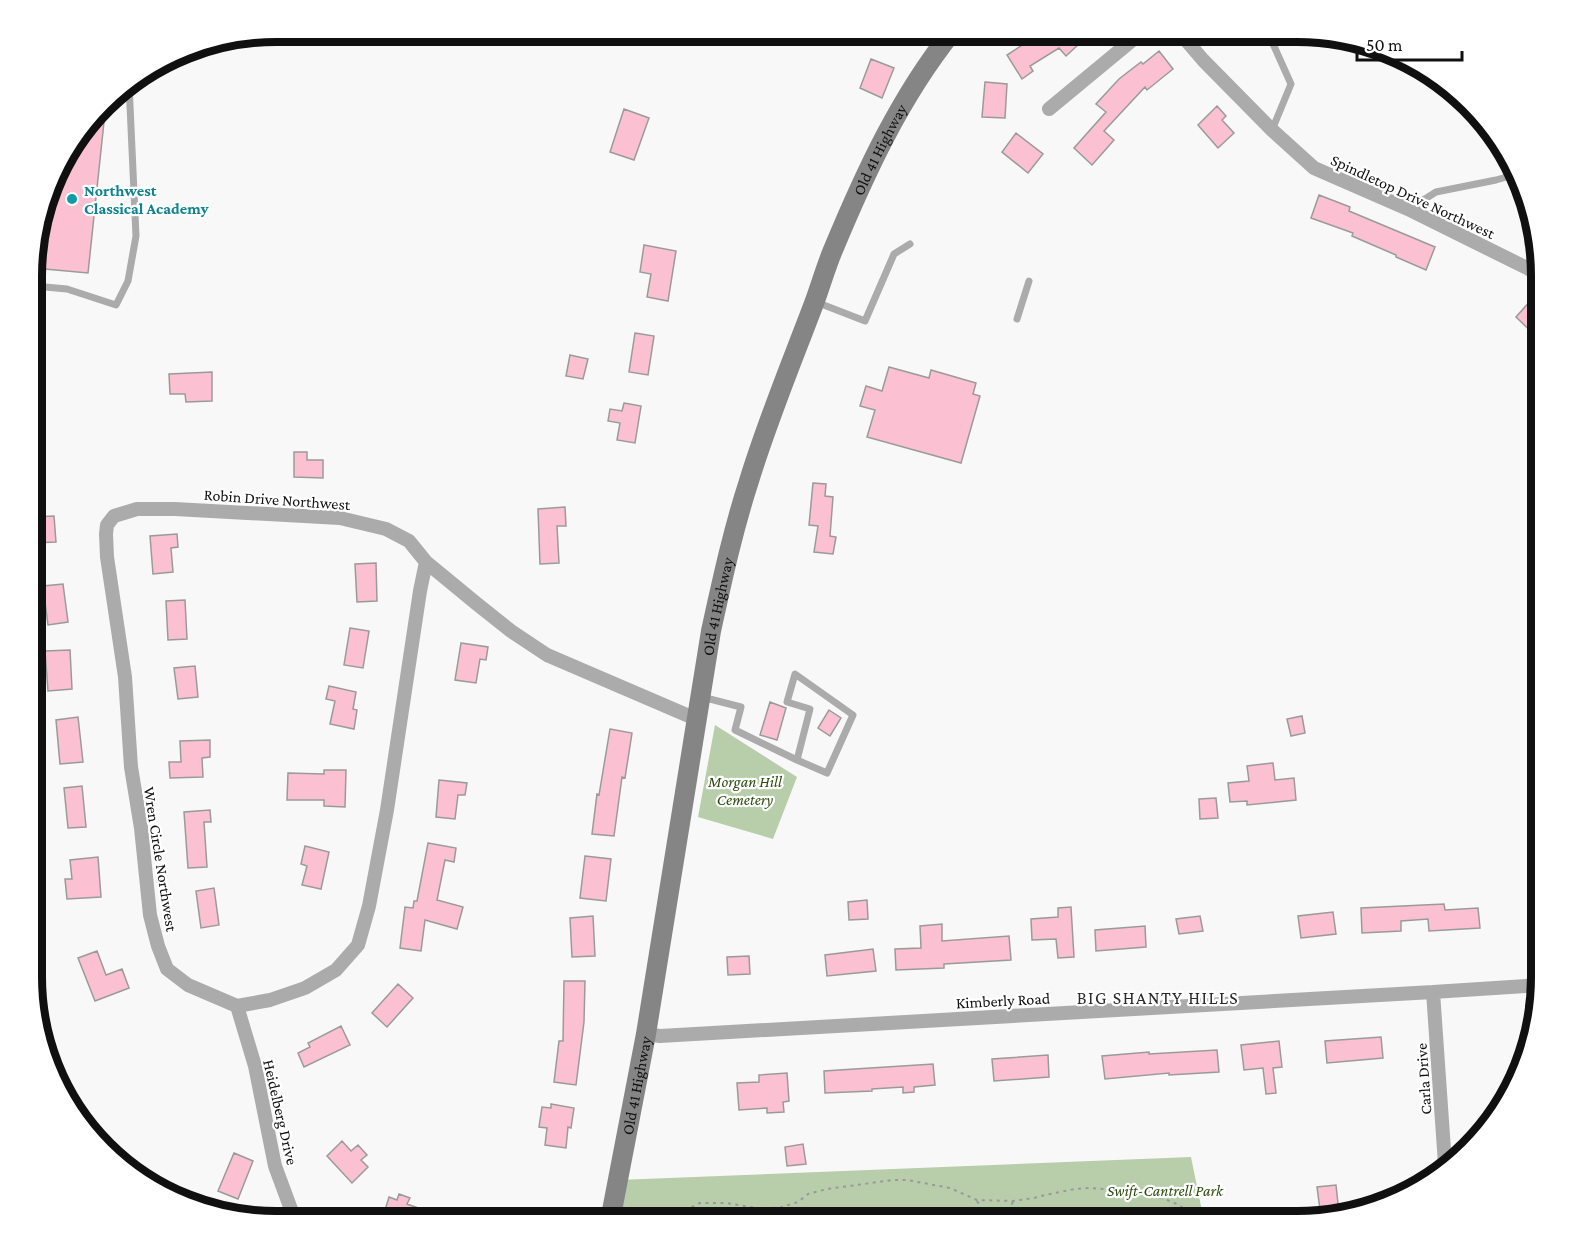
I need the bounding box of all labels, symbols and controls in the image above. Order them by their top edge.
scale bar [1357,24,1462,62]
text: 50 m [1366,35,1403,55]
street label: Old 41 Highway [850,101,911,198]
street label: Spindletop Drive Northwest [1328,151,1498,243]
place label: Northwest Classical Academy [84,182,209,217]
marker: Northwest Classical Academy [65,192,79,206]
street label: Robin Drive Northwest [203,486,351,513]
street label: Old 41 Highway [699,555,738,657]
park label: Morgan Hill Cemetery [707,773,783,809]
street label: Wren Circle Northwest [141,785,180,933]
district label: BIG SHANTY HILLS [1077,988,1239,1008]
street label: Kimberly Road [956,990,1051,1012]
street label: Old 41 Highway [619,1034,655,1136]
street label: Carla Drive [1413,1043,1434,1115]
street label: Heidelberg Drive [259,1058,301,1167]
park label: Swift-Cantrell Park [1107,1182,1224,1200]

